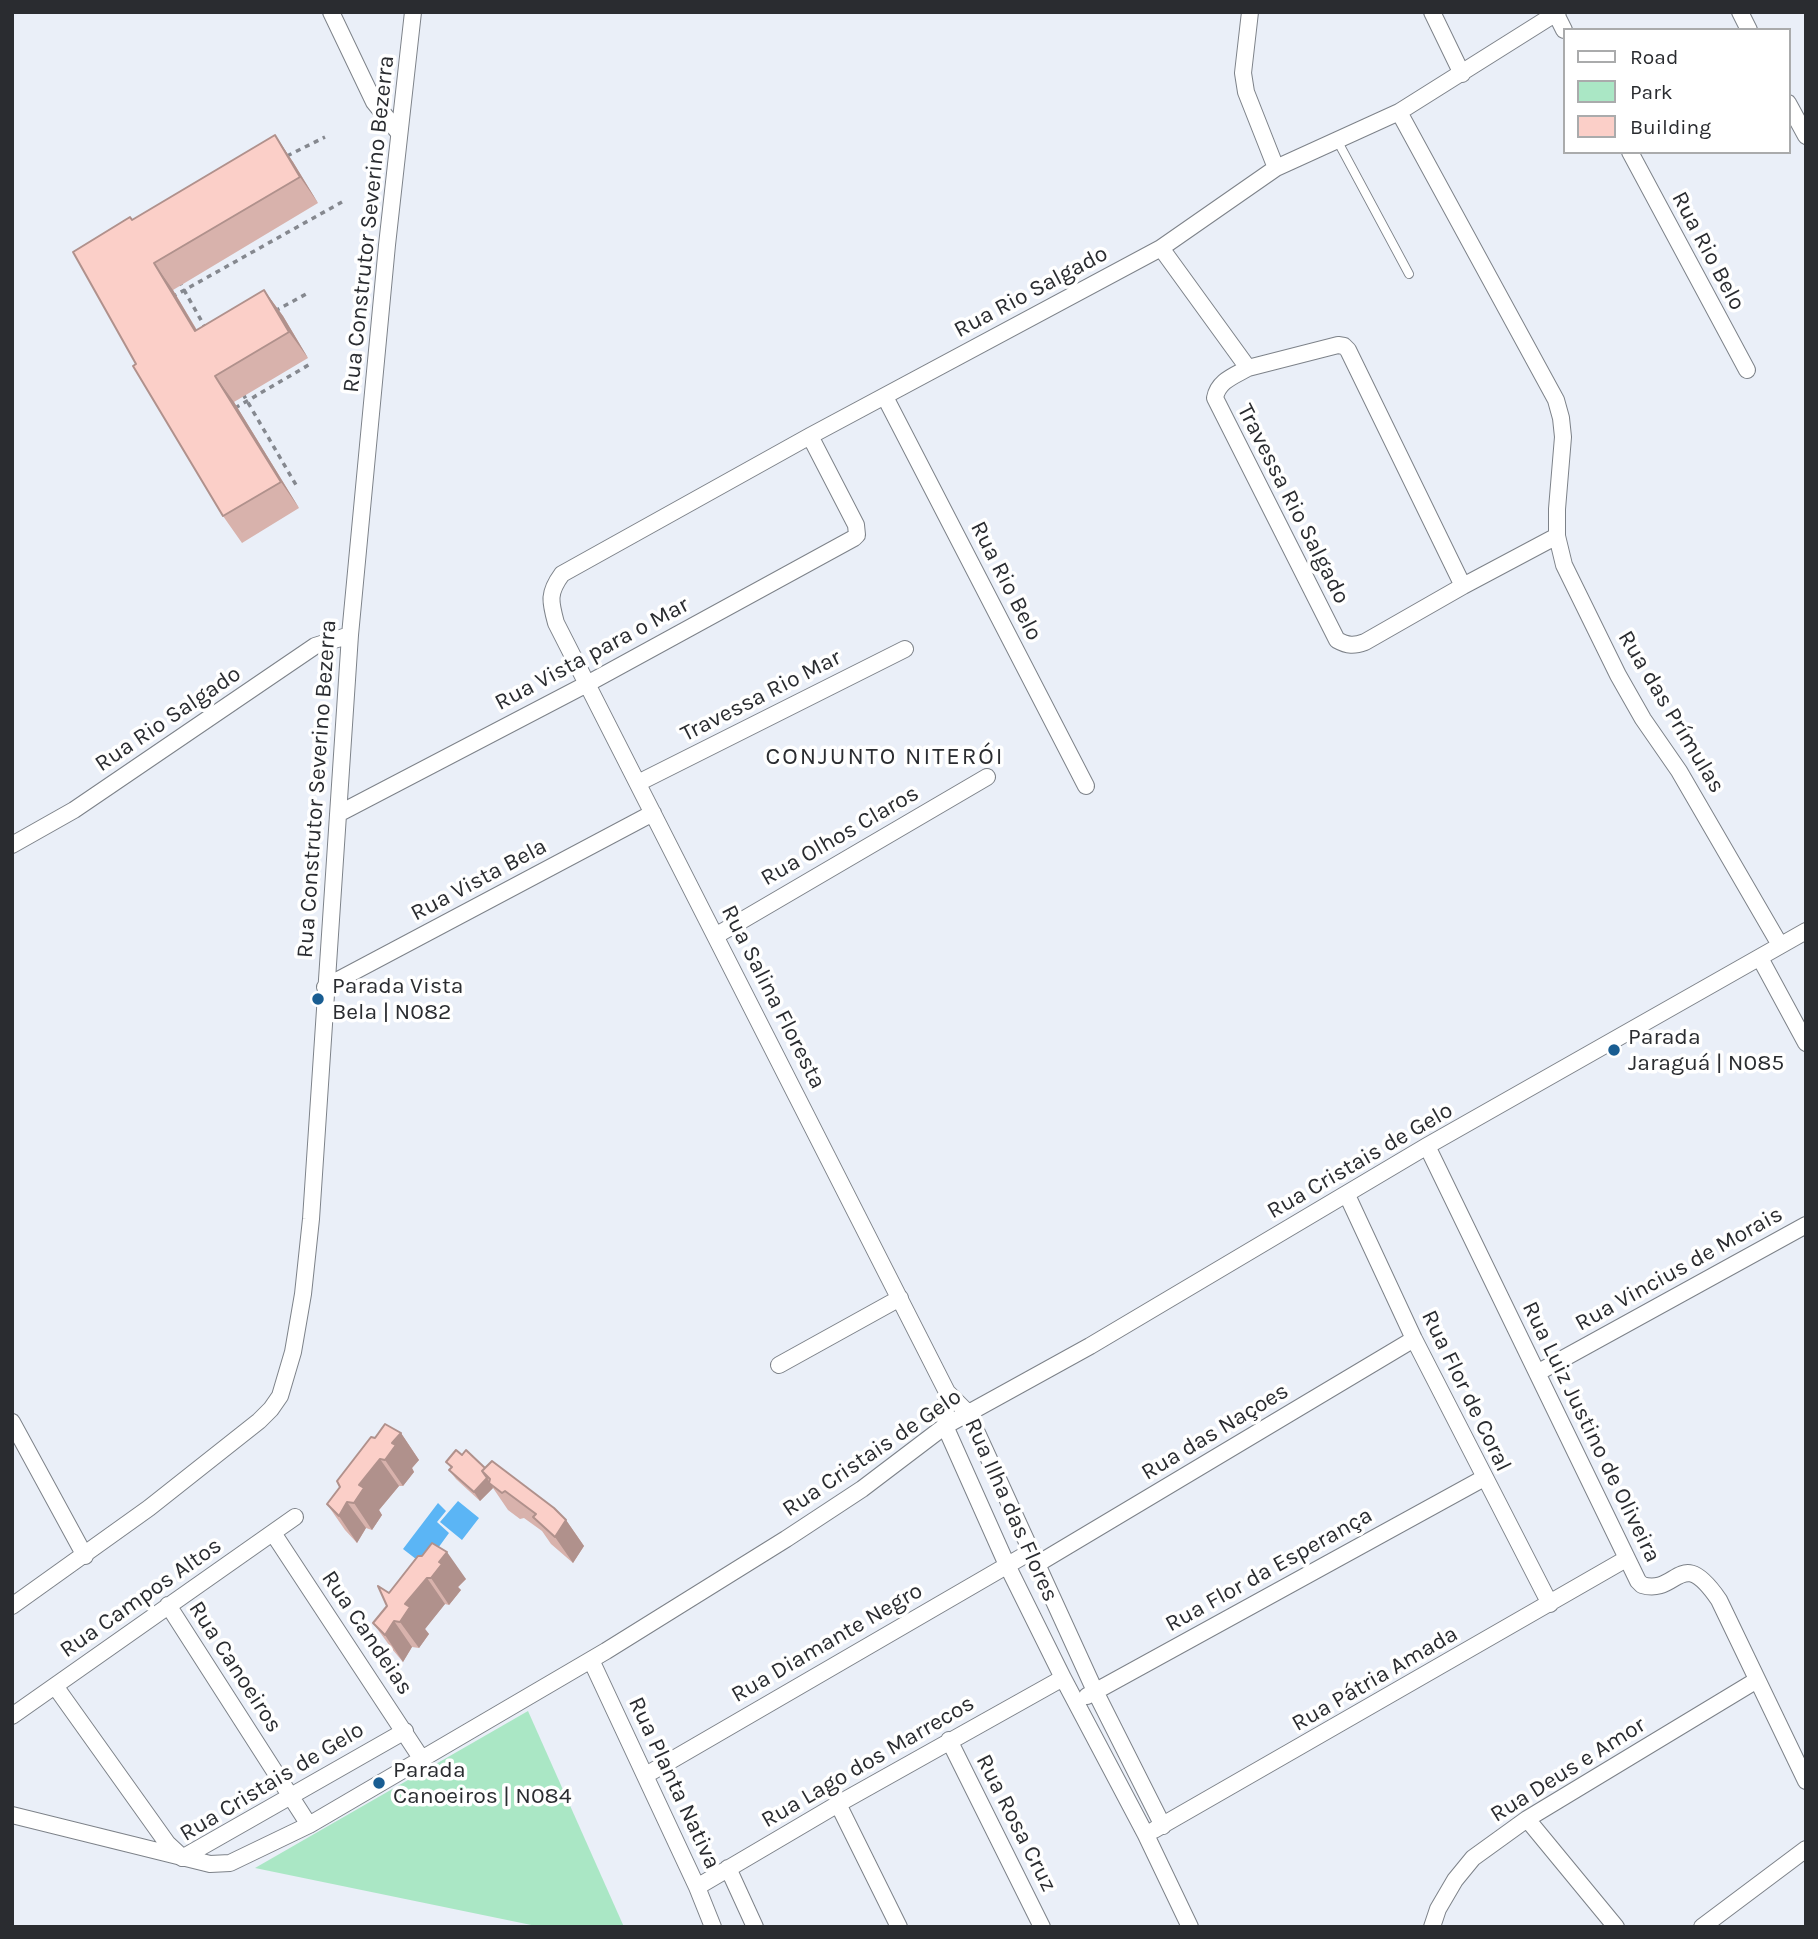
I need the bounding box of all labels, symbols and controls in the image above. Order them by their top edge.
legend [1562,28,1790,154]
text: Road [1630,45,1678,69]
street label: Rua Construtor Severino Bezerra [338,54,400,394]
text: Park [1630,80,1673,104]
text: Building [1630,115,1711,139]
street label: Rua Rio Belo [1665,187,1751,315]
street label: Rua Rio Salgado [949,240,1113,344]
street label: Travessa Rio Salgado [1231,400,1355,608]
street label: Rua Rio Belo [964,517,1048,645]
street label: Rua Vista para o Mar [490,591,694,717]
street label: Rua Construtor Severino Bezerra [291,619,343,959]
street label: Rua das Prímulas [1612,626,1730,798]
street label: Travessa Rio Mar [676,644,846,748]
street label: Rua Rio Salgado [90,660,246,778]
district label: CONJUNTO NITERÓI [767,743,1003,771]
street label: Rua Olhos Claros [756,780,924,892]
street label: Rua Vista Bela [406,833,552,927]
street label: Rua Salina Floresta [715,900,831,1094]
place label: Parada Vista Bela | N082 [332,972,463,1026]
marker: Parada Vista Bela | N082 [310,991,326,1007]
place label: Parada Jaraguá | N085 [1628,1023,1784,1077]
marker: Parada Jaraguá | N085 [1606,1042,1622,1058]
street label: Rua Cristais de Gelo [1262,1097,1458,1225]
street label: Rua Vincius de Morais [1570,1200,1788,1338]
street label: Rua Luiz Justino de Oliveira [1516,1297,1666,1567]
street label: Rua Flor de Coral [1415,1306,1517,1476]
street label: Rua das Naçoes [1136,1377,1294,1487]
street label: Rua Cristais de Gelo [777,1383,967,1523]
street label: Rua Ilha das Flores [958,1414,1064,1606]
street label: Rua Flor da Esperança [1161,1502,1377,1638]
street label: Rua Campos Altos [55,1532,227,1664]
street label: Rua Candeias [315,1566,419,1700]
street label: Rua Diamante Negro [726,1577,928,1709]
street label: Rua Canoeiros [182,1596,288,1738]
street label: Rua Pátria Amada [1287,1620,1463,1738]
street label: Rua Lago dos Marrecos [757,1690,979,1834]
street label: Rua Planta Nativa [622,1693,726,1873]
street label: Rua Deus e Amor [1485,1711,1651,1829]
street label: Rua Cristais de Gelo [175,1716,369,1848]
street label: Rua Rosa Cruz [970,1750,1062,1896]
place label: Parada Canoeiros | N084 [393,1756,572,1810]
marker: Parada Canoeiros | N084 [371,1775,387,1791]

